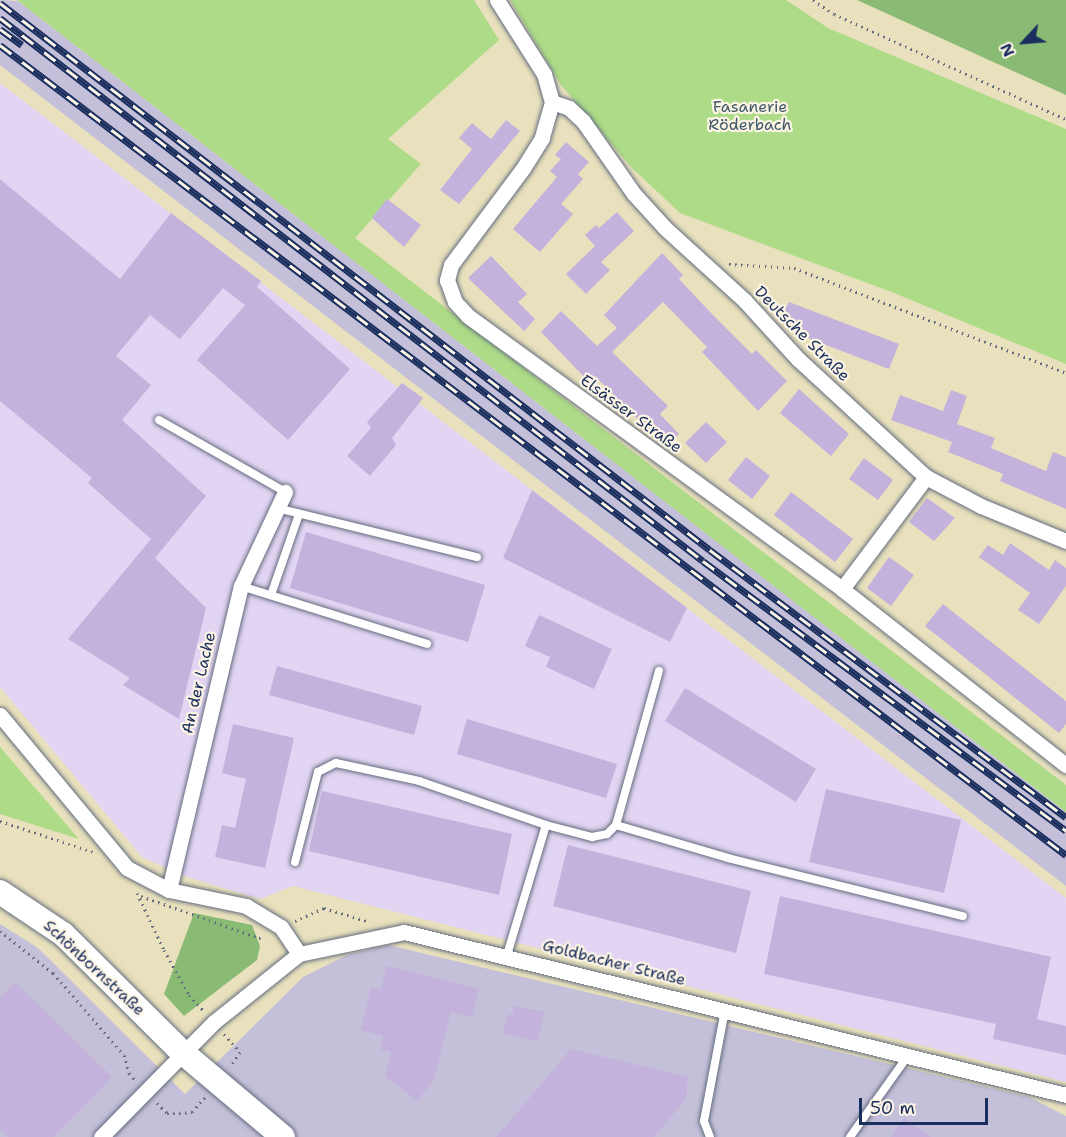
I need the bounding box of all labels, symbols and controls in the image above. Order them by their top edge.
north arrow [994,12,1054,72]
text: N [995,40,1020,60]
park label: Fasanerie Röderbach [708,97,792,135]
street label: Deutsche Straße [750,282,854,386]
street label: Elsässer Straße [576,371,686,457]
street label: An der Lache [178,630,220,736]
street label: Schönbornstraße [39,916,149,1020]
street label: Goldbacher Straße [541,936,687,990]
scale bar [862,1086,991,1124]
text: 50 m [870,1096,915,1120]

